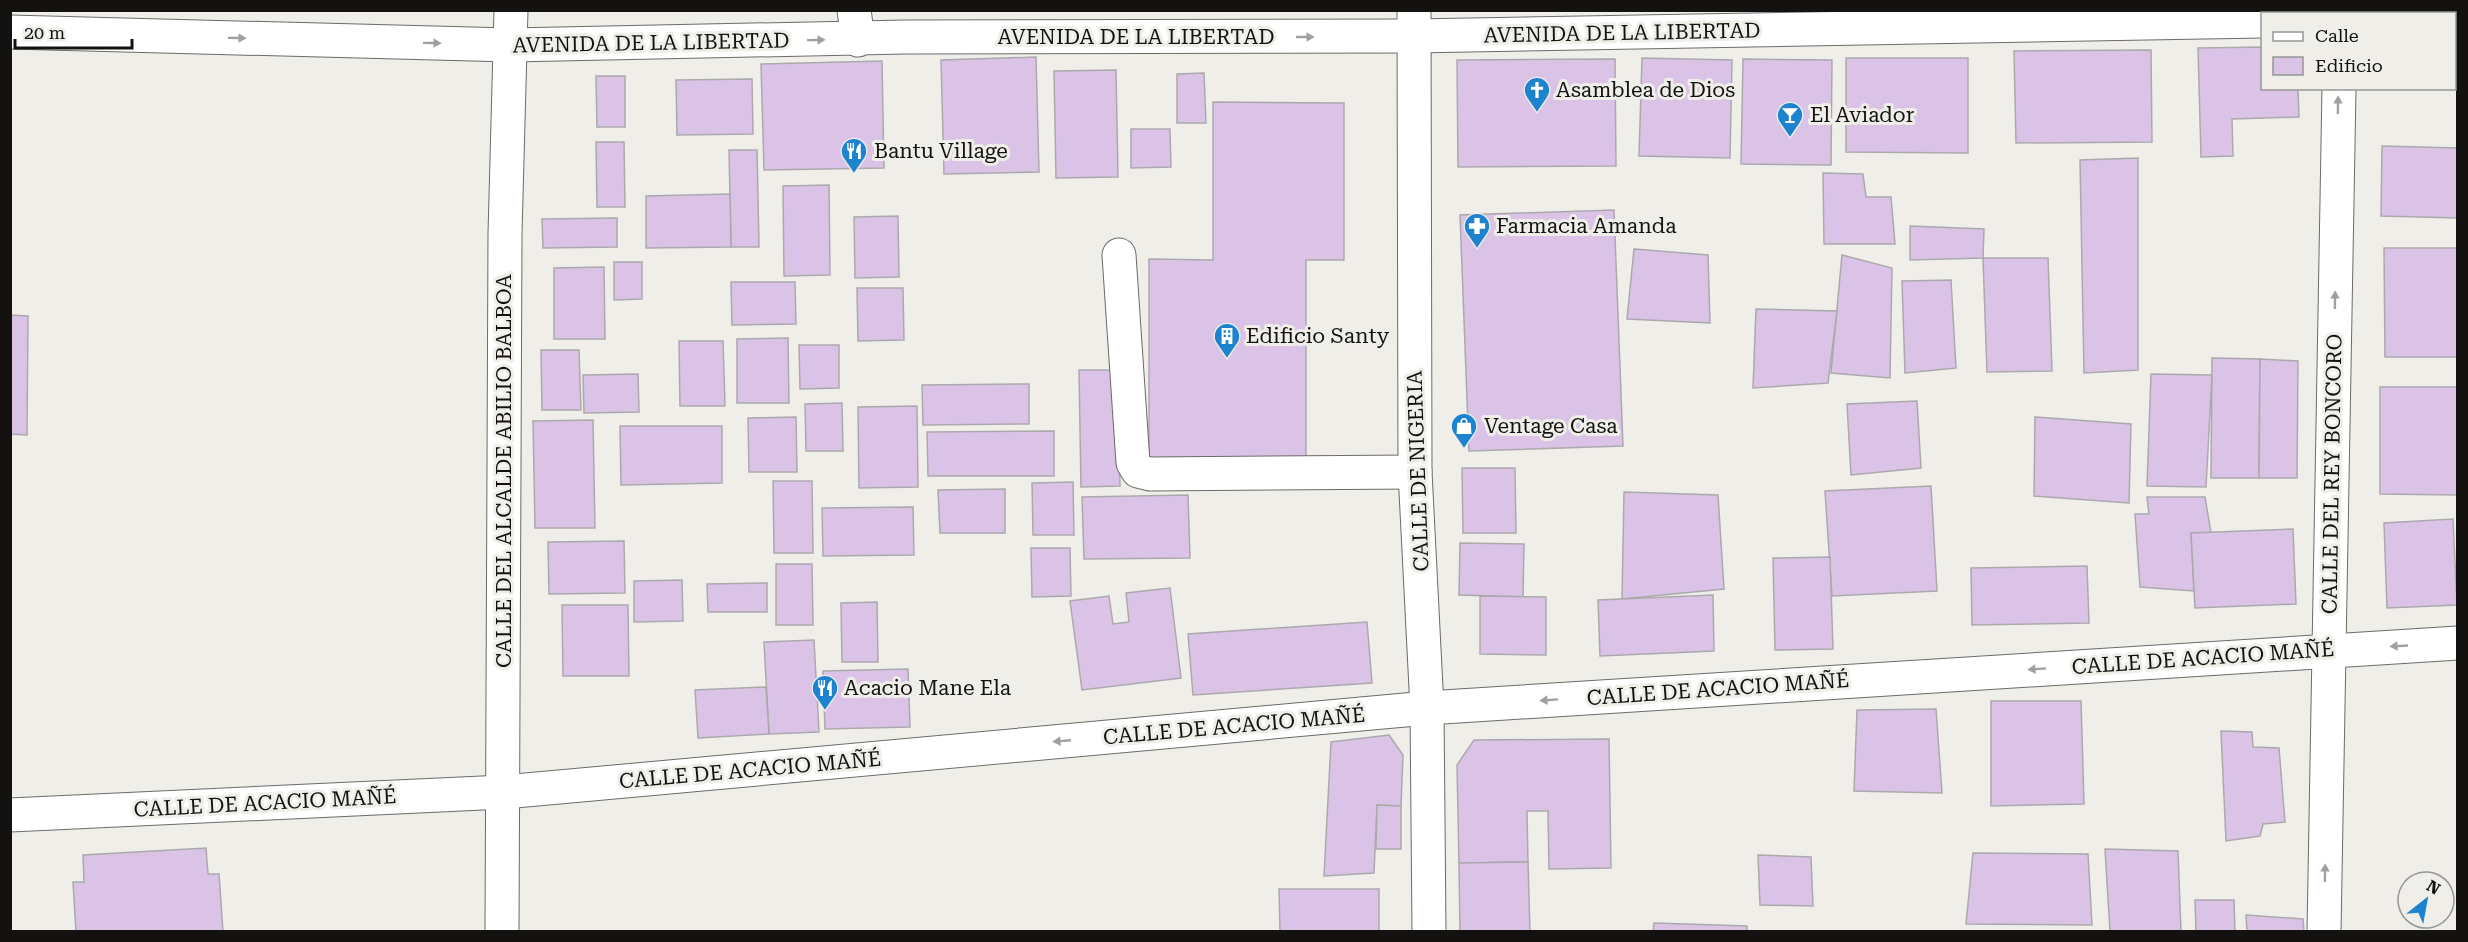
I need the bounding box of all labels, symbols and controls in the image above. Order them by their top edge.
scale bar [15,12,132,50]
legend [2261,12,2456,90]
street label: AVENIDA DE LA LIBERTAD [1483,19,1761,47]
text: 20 m [24,22,65,43]
street label: AVENIDA DE LA LIBERTAD [998,25,1274,49]
text: Calle [2315,25,2359,46]
street label: AVENIDA DE LA LIBERTAD [512,29,790,57]
one-way arrow [1295,32,1314,42]
one-way arrow [227,33,246,43]
one-way arrow [806,35,825,45]
one-way arrow [422,38,441,48]
text: Edificio [2315,55,2383,76]
church icon: Asamblea de Dios [1522,75,1552,113]
place label: Asamblea de Dios [1556,78,1735,102]
one-way arrow [2334,96,2343,115]
bar icon: El Aviador [1775,100,1805,138]
place label: El Aviador [1810,103,1915,127]
restaurant icon: Bantu Village [839,136,869,174]
place label: Bantu Village [874,139,1008,163]
pharmacy icon: Farmacia Amanda [1462,211,1492,249]
place label: Farmacia Amanda [1496,214,1677,238]
street label: CALLE DEL ALCALDE ABILIO BALBOA [492,274,516,668]
one-way arrow [2330,291,2340,310]
building icon: Edificio Santy [1212,321,1242,359]
place label: Edificio Santy [1246,324,1390,348]
street label: CALLE DEL REY BONCORO [2318,334,2346,614]
street label: CALLE DE NIGERIA [1402,370,1434,572]
shop icon: Ventage Casa [1449,411,1479,449]
place label: Ventage Casa [1484,414,1618,438]
street label: CALLE DE ACACIO MAÑÉ [2071,636,2335,679]
one-way arrow [2390,641,2409,651]
one-way arrow [2027,664,2046,673]
street label: CALLE DE ACACIO MAÑÉ [1586,667,1850,710]
restaurant icon: Acacio Mane Ela [810,673,840,711]
place label: Acacio Mane Ela [844,676,1012,700]
one-way arrow [1539,696,1558,705]
street label: CALLE DE ACACIO MAÑÉ [1102,702,1366,749]
one-way arrow [1052,736,1071,746]
street label: CALLE DE ACACIO MAÑÉ [618,746,882,793]
street label: CALLE DE ACACIO MAÑÉ [133,783,397,822]
one-way arrow [2320,864,2329,883]
north arrow [2396,870,2456,930]
text: N [2423,876,2444,899]

